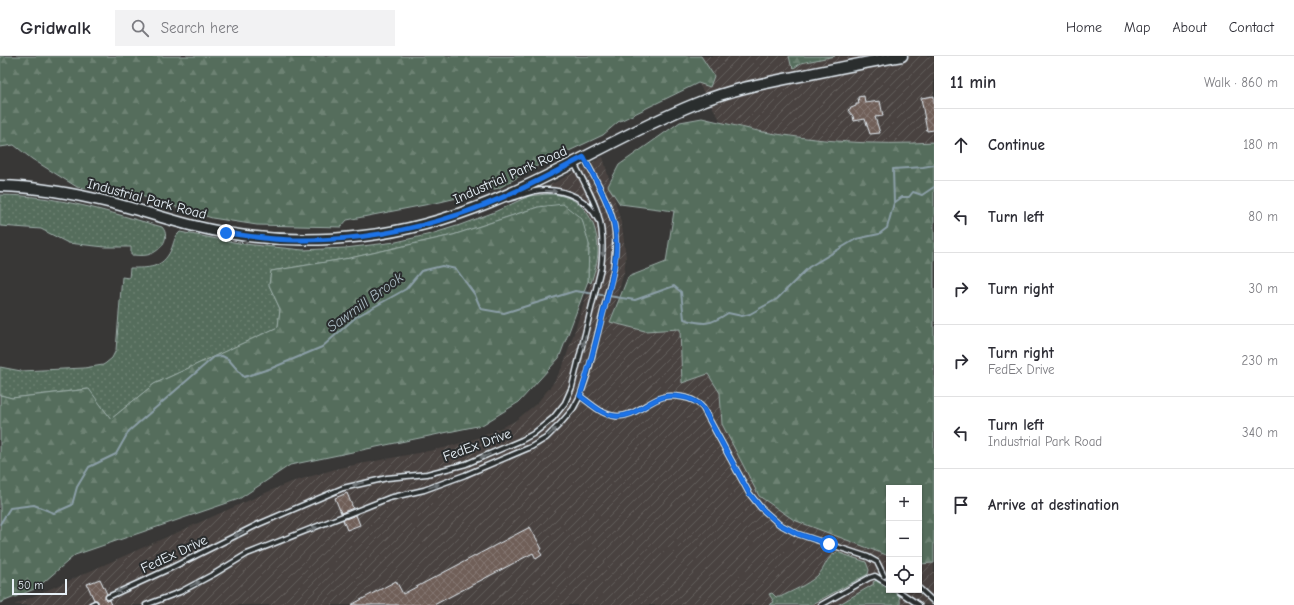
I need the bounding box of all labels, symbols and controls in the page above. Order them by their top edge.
search box [115,10,395,46]
text: Gridwalk [20,17,91,39]
icon: search [129,17,151,39]
text: Search here [161,19,239,37]
text: Home [1066,19,1102,36]
text: Map [1124,19,1150,36]
text: About [1172,19,1207,36]
text: Contact [1229,19,1274,36]
text: 11 min [950,73,996,92]
text: Walk · 860 m [1204,75,1278,90]
icon: ahead [950,134,972,156]
text: Continue [988,136,1045,154]
text: 180 m [1243,137,1278,152]
street label: Industrial Park Road [450,142,570,208]
street label: Industrial Park Road [85,175,209,223]
one-way arrow [545,187,557,194]
icon: left [950,206,972,228]
text: Turn left [988,208,1044,226]
text: 80 m [1248,209,1278,224]
route end [217,224,235,242]
one-way arrow [600,245,606,258]
water label: Sawmill Brook [323,268,407,336]
icon: right [950,278,972,300]
text: Turn right [988,280,1054,298]
text: 30 m [1248,281,1278,296]
one-way arrow [580,335,586,347]
text: Turn right [988,344,1054,362]
icon: right [950,350,972,372]
text: 230 m [1242,353,1278,368]
text: FedEx Drive [988,362,1054,377]
text: Turn left [988,416,1044,434]
icon: left [950,422,972,444]
street label: FedEx Drive [440,425,514,465]
text: 340 m [1242,425,1278,440]
one-way arrow [547,428,557,437]
text: Industrial Park Road [988,434,1102,449]
one-way arrow [478,454,490,460]
one-way arrow [352,481,364,487]
one-way arrow [429,483,441,489]
map controls [886,485,922,593]
button: + [886,485,922,521]
icon: arrive [950,494,972,516]
text: Arrive at destination [988,496,1119,514]
button: − [886,521,922,557]
one-way arrow [306,525,318,531]
street label: FedEx Drive [138,531,210,577]
one-way arrow [233,531,244,538]
route start [820,535,838,553]
button: locate [886,557,922,593]
scale bar [12,577,67,596]
text: 50 m [18,579,43,592]
one-way arrow [189,581,201,587]
one-way arrow [116,587,127,593]

